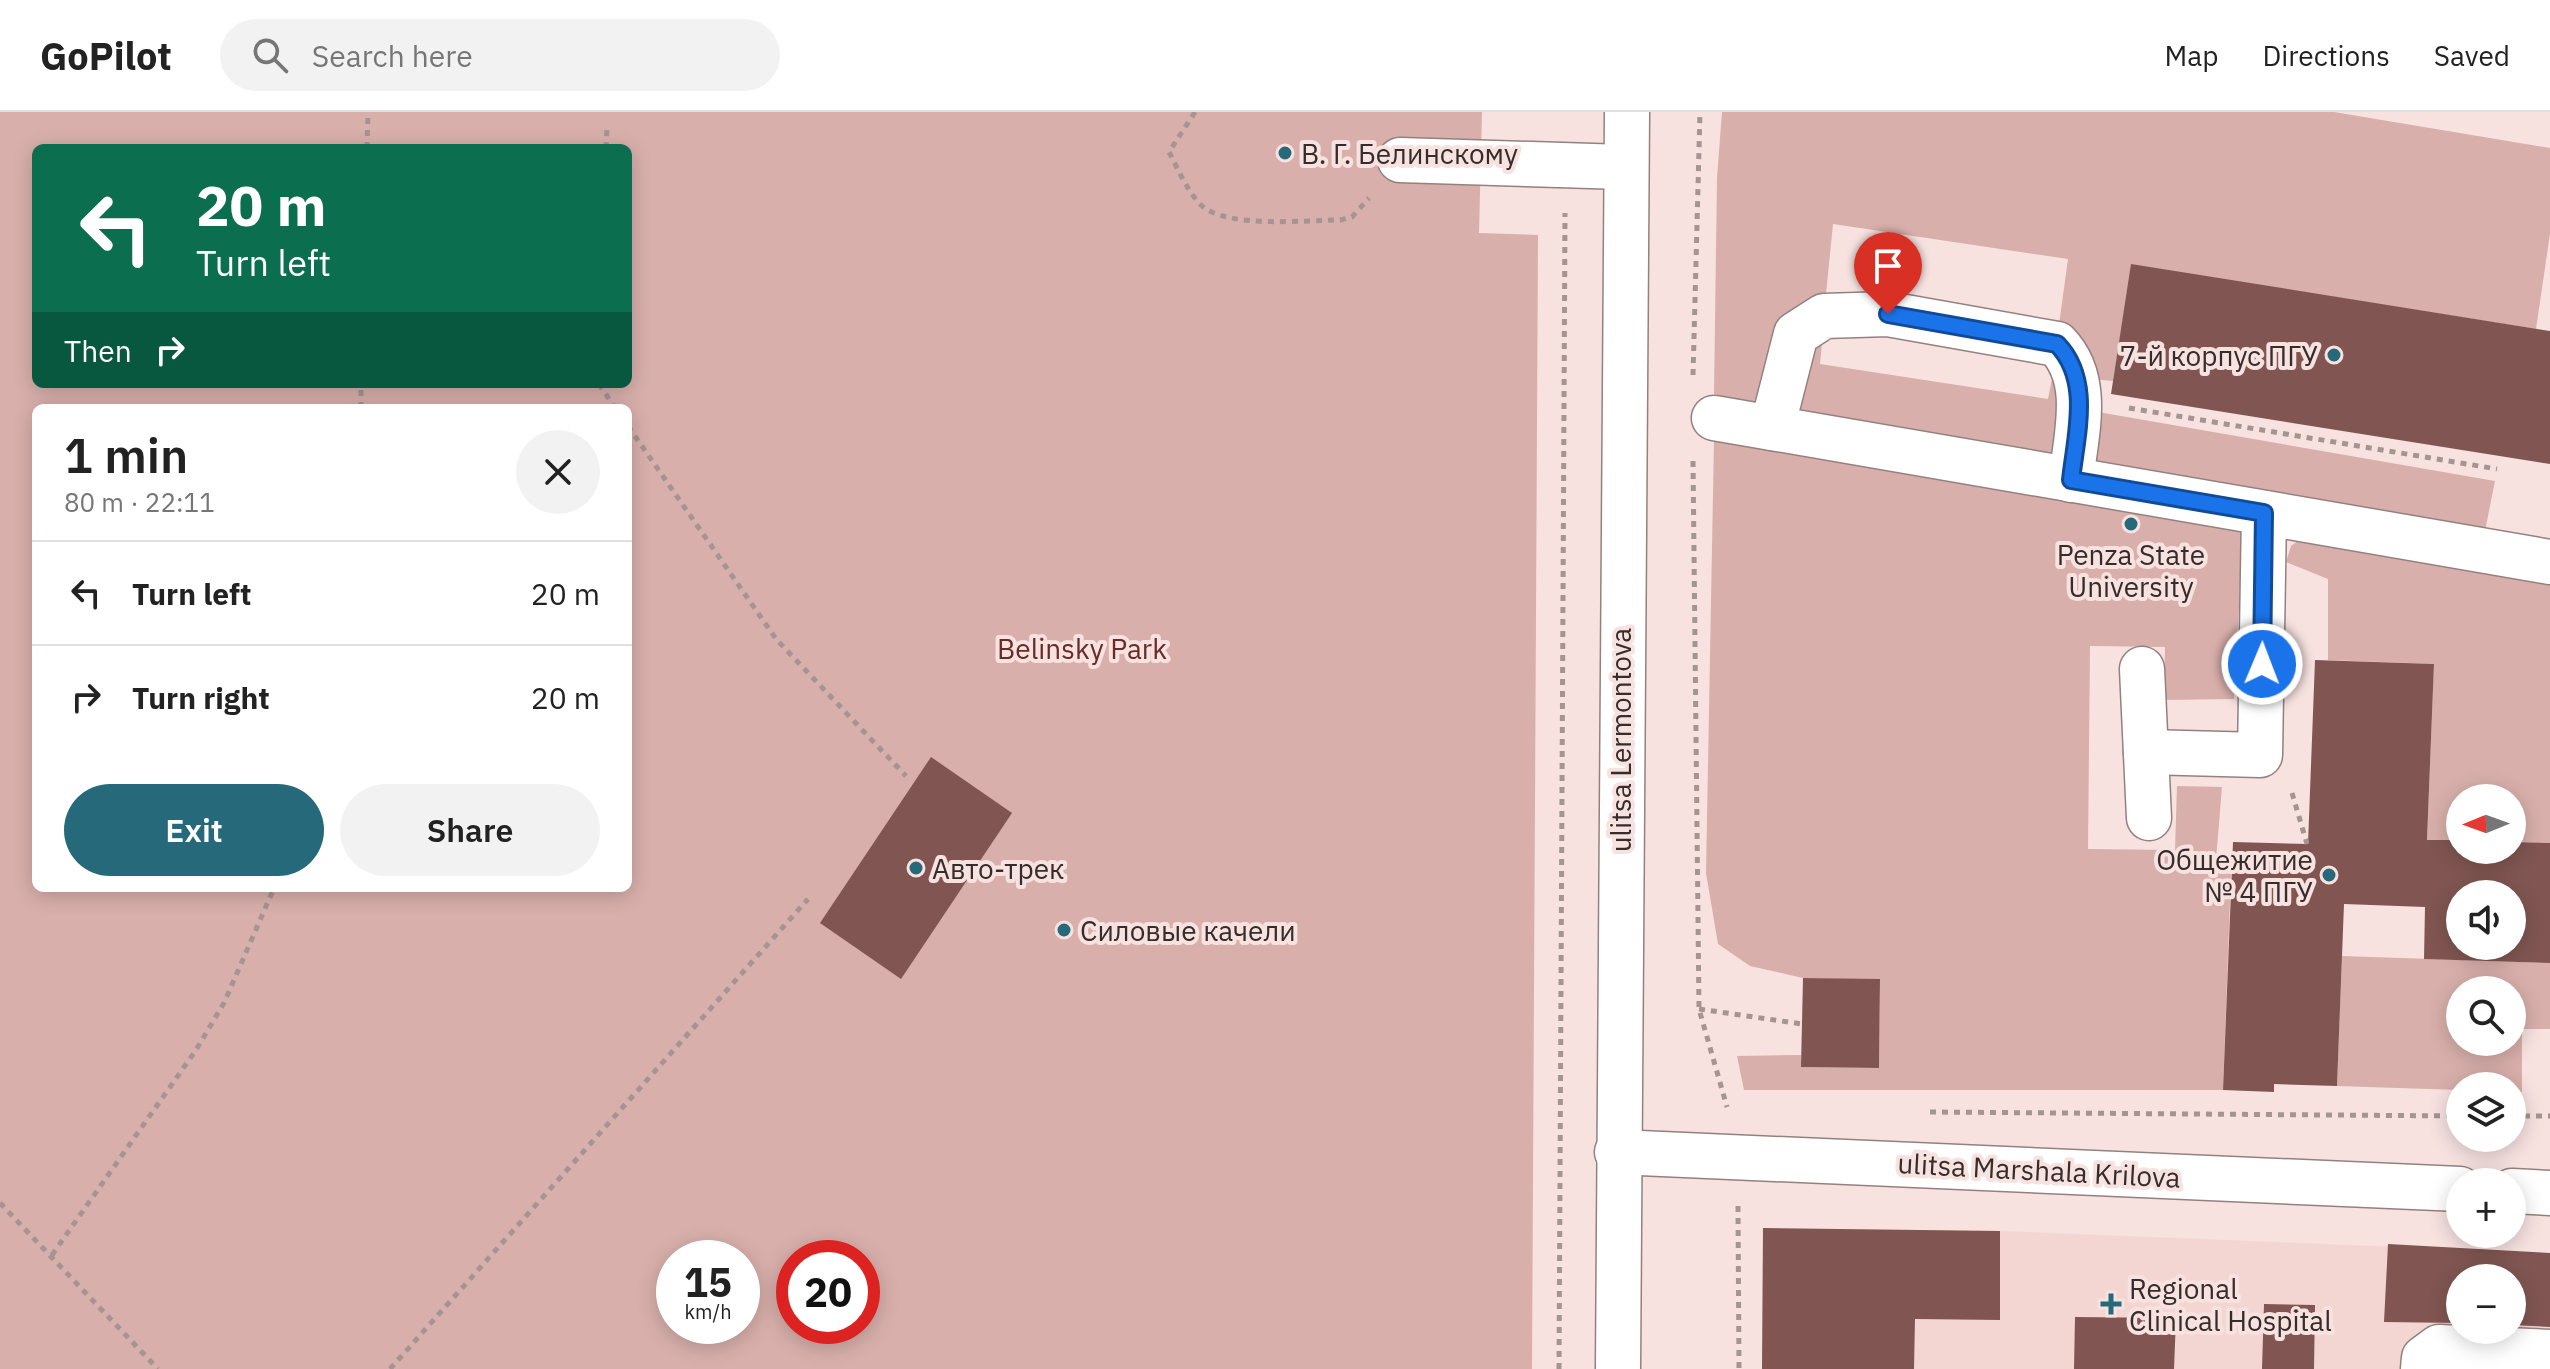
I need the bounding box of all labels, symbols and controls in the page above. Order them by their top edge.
search box [220,19,780,91]
text: GoPilot [40,31,172,80]
icon: search [248,33,292,77]
text: Search here [312,36,473,75]
text: Map [2164,37,2218,74]
text: Directions [2262,37,2390,74]
text: Saved [2434,37,2510,74]
place label: В. Г. Белинскому [1301,135,1518,172]
marker: В. Г. Белинскому [1276,144,1294,162]
text: 20 m [196,169,326,241]
icon: left [64,176,168,280]
pin [1854,232,1922,314]
text: Turn left [196,239,331,286]
icon: arrive [1866,244,1910,288]
icon: right [148,328,192,372]
text: Then [64,331,132,370]
place label: 7-й корпус ПГУ [2120,337,2318,374]
marker: 7-й корпус ПГУ [2325,346,2343,364]
text: 1 min [64,424,188,486]
button: close [516,430,600,514]
text: 80 m · 22:11 [64,485,215,519]
marker: Penza State University [2122,515,2140,533]
place label: Penza State University [2057,536,2205,605]
icon: left [64,571,108,615]
text: Turn left [132,574,251,613]
text: 20 m [531,574,600,613]
position arrow [2220,622,2304,706]
street label: ulitsa Lermontova [1602,628,1639,852]
park label: Belinsky Park [997,630,1167,667]
icon: right [64,675,108,719]
text: Turn right [132,678,270,717]
text: 20 m [531,678,600,717]
button: Exit [64,784,324,876]
button: Share [340,784,600,876]
north arrow [2446,784,2526,864]
map controls [2446,784,2526,1344]
place label: Общежитие № 4 ПГУ [2156,841,2313,910]
place label: Авто-трек [932,850,1064,887]
marker: Авто-трек [907,859,925,877]
marker: Общежитие № 4 ПГУ [2320,866,2338,884]
button: sound [2446,880,2526,960]
place label: Силовые качели [1080,912,1296,949]
marker: Силовые качели [1055,921,1073,939]
button: search [2446,976,2526,1056]
button: layers [2446,1072,2526,1152]
street label: ulitsa Marshala Krilova [1896,1144,2182,1196]
button: + [2446,1168,2526,1248]
speed limit sign: 20 [776,1240,880,1344]
text: 15 [684,1256,732,1308]
button: − [2446,1264,2526,1344]
place label: Regional Clinical Hospital [2129,1270,2332,1339]
marker: Regional Clinical Hospital [2100,1293,2122,1315]
text: km/h [684,1298,732,1325]

